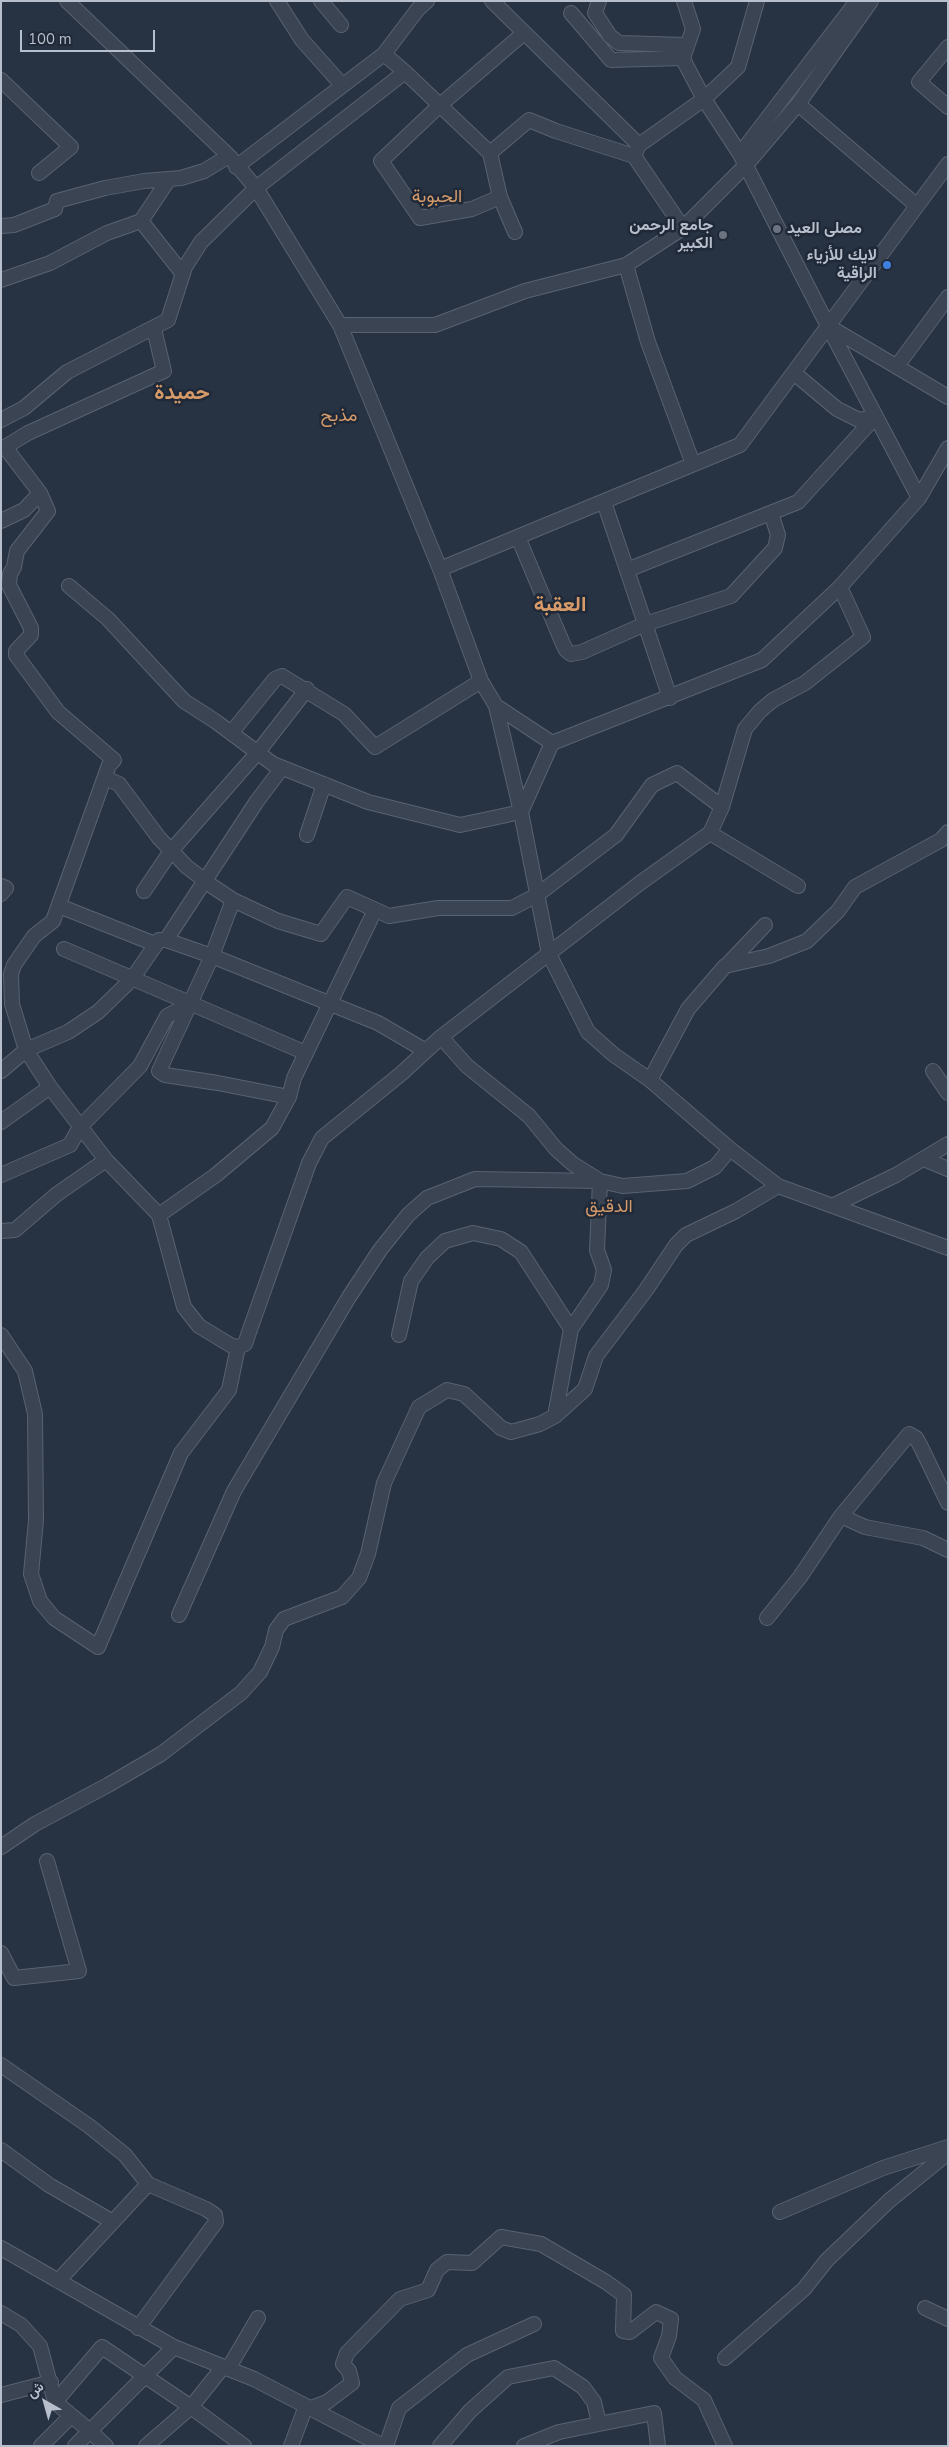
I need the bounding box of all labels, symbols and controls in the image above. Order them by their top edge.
scale bar [22,20,158,52]
text: 100 m [28,29,72,49]
district label: الحبوبة [412,187,462,209]
place label: جامع الرحمن الكبير [629,216,713,254]
place label: مصلى العيد [787,219,862,239]
marker: مصلى العيد [771,223,783,235]
marker: جامع الرحمن الكبير [717,229,729,241]
place label: لايك للأزياء الراقية [807,246,877,284]
marker: لايك للأزياء الراقية [881,259,893,271]
district label: حميدة [154,381,210,407]
district label: مذبح [321,406,357,428]
district label: العقبة [534,593,586,619]
district label: الدقيق [585,1197,633,1219]
north arrow [20,2377,70,2427]
text: ش [23,2377,48,2402]

